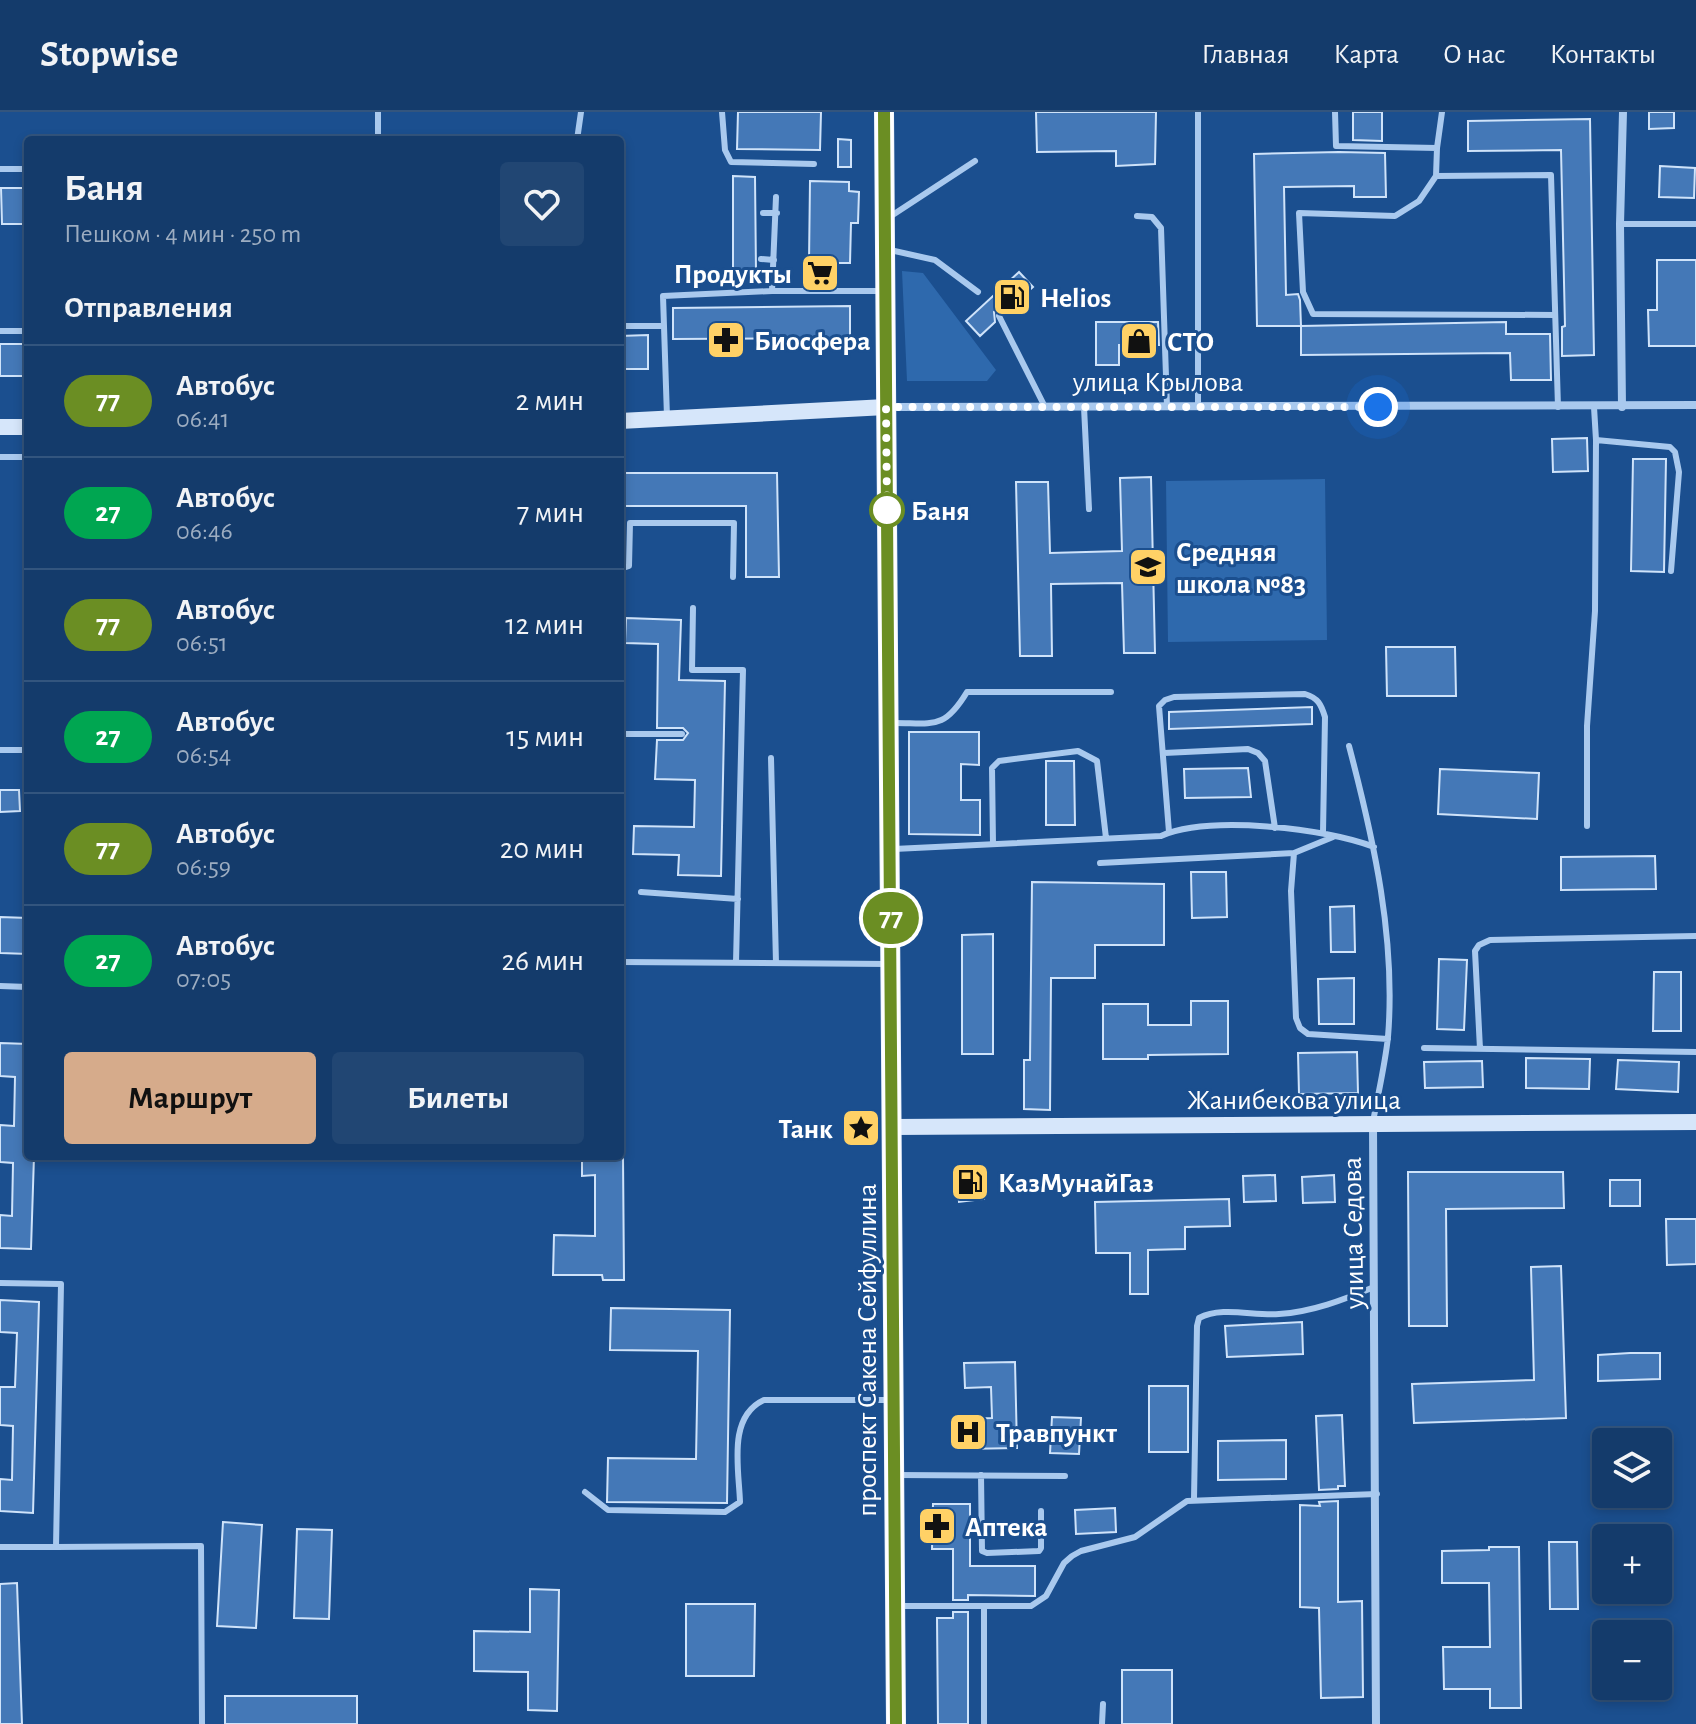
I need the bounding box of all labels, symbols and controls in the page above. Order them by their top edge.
text: Stopwise [40,36,178,74]
text: Главная [1201,41,1289,69]
text: Карта [1333,41,1399,69]
text: О нас [1443,41,1506,69]
text: Контакты [1550,41,1656,69]
button: heart [500,162,584,246]
text: Баня [64,170,144,208]
text: Пешком · 4 мин · 250 m [64,221,301,247]
supermarket icon: Продукты [799,252,841,294]
place label: Продукты [674,261,792,289]
fuel station icon: Helios [991,276,1033,318]
place label: Helios [1040,285,1111,313]
text: Отправления [64,293,233,323]
pharmacy icon: Биосфера [705,319,747,361]
shop icon: СТО [1118,320,1160,362]
place label: Биосфера [754,328,870,356]
place label: СТО [1167,329,1214,357]
street label: улица Крылова [1072,369,1243,397]
text: Автобус [176,371,275,401]
text: 2 мин [516,386,584,416]
text: 77 [96,387,120,415]
your location [1358,387,1398,427]
text: 06:41 [176,406,229,432]
text: Автобус [176,483,275,513]
marker: Баня [870,493,904,527]
text: 7 мин [517,498,584,528]
place label: Баня [911,498,970,526]
text: 27 [95,499,121,527]
text: 06:46 [176,518,233,544]
place label: Средняя школа №83 [1176,539,1306,599]
school or university icon: Средняя школа №83 [1127,546,1169,588]
text: Автобус [176,595,275,625]
text: 12 мин [505,610,584,640]
text: 77 [96,611,120,639]
text: 06:51 [176,630,228,656]
text: Автобус [176,707,275,737]
text: 15 мин [506,722,584,752]
text: 27 [95,723,121,751]
text: 06:54 [176,742,231,768]
text: Автобус [176,819,275,849]
text: 20 мин [500,834,584,864]
text: 77 [96,835,120,863]
text: 06:59 [176,854,231,880]
line badge: 77 [855,892,927,944]
text: 77 [879,904,903,932]
text: Автобус [176,931,275,961]
text: 26 мин [501,946,584,976]
text: 27 [95,947,121,975]
text: 07:05 [176,966,231,992]
button: Маршрут [64,1052,316,1144]
button: Билеты [332,1052,584,1144]
street label: Жанибекова улица [1187,1087,1401,1115]
place icon: Танк [840,1107,882,1149]
place label: Танк [779,1116,833,1144]
street label: улица Седова [1339,1156,1369,1310]
fuel station icon: КазМунайГаз [949,1161,991,1203]
place label: КазМунайГаз [998,1170,1154,1198]
street label: проспект Сакена Сейфуллина [854,1183,882,1517]
hospital icon: Травпункт [947,1411,989,1453]
place label: Травпункт [996,1420,1118,1448]
map controls [1592,1428,1672,1700]
button: layers [1592,1428,1672,1508]
pharmacy icon: Аптека [916,1505,958,1547]
place label: Аптека [965,1514,1047,1542]
button: + [1592,1524,1672,1604]
button: − [1592,1620,1672,1700]

